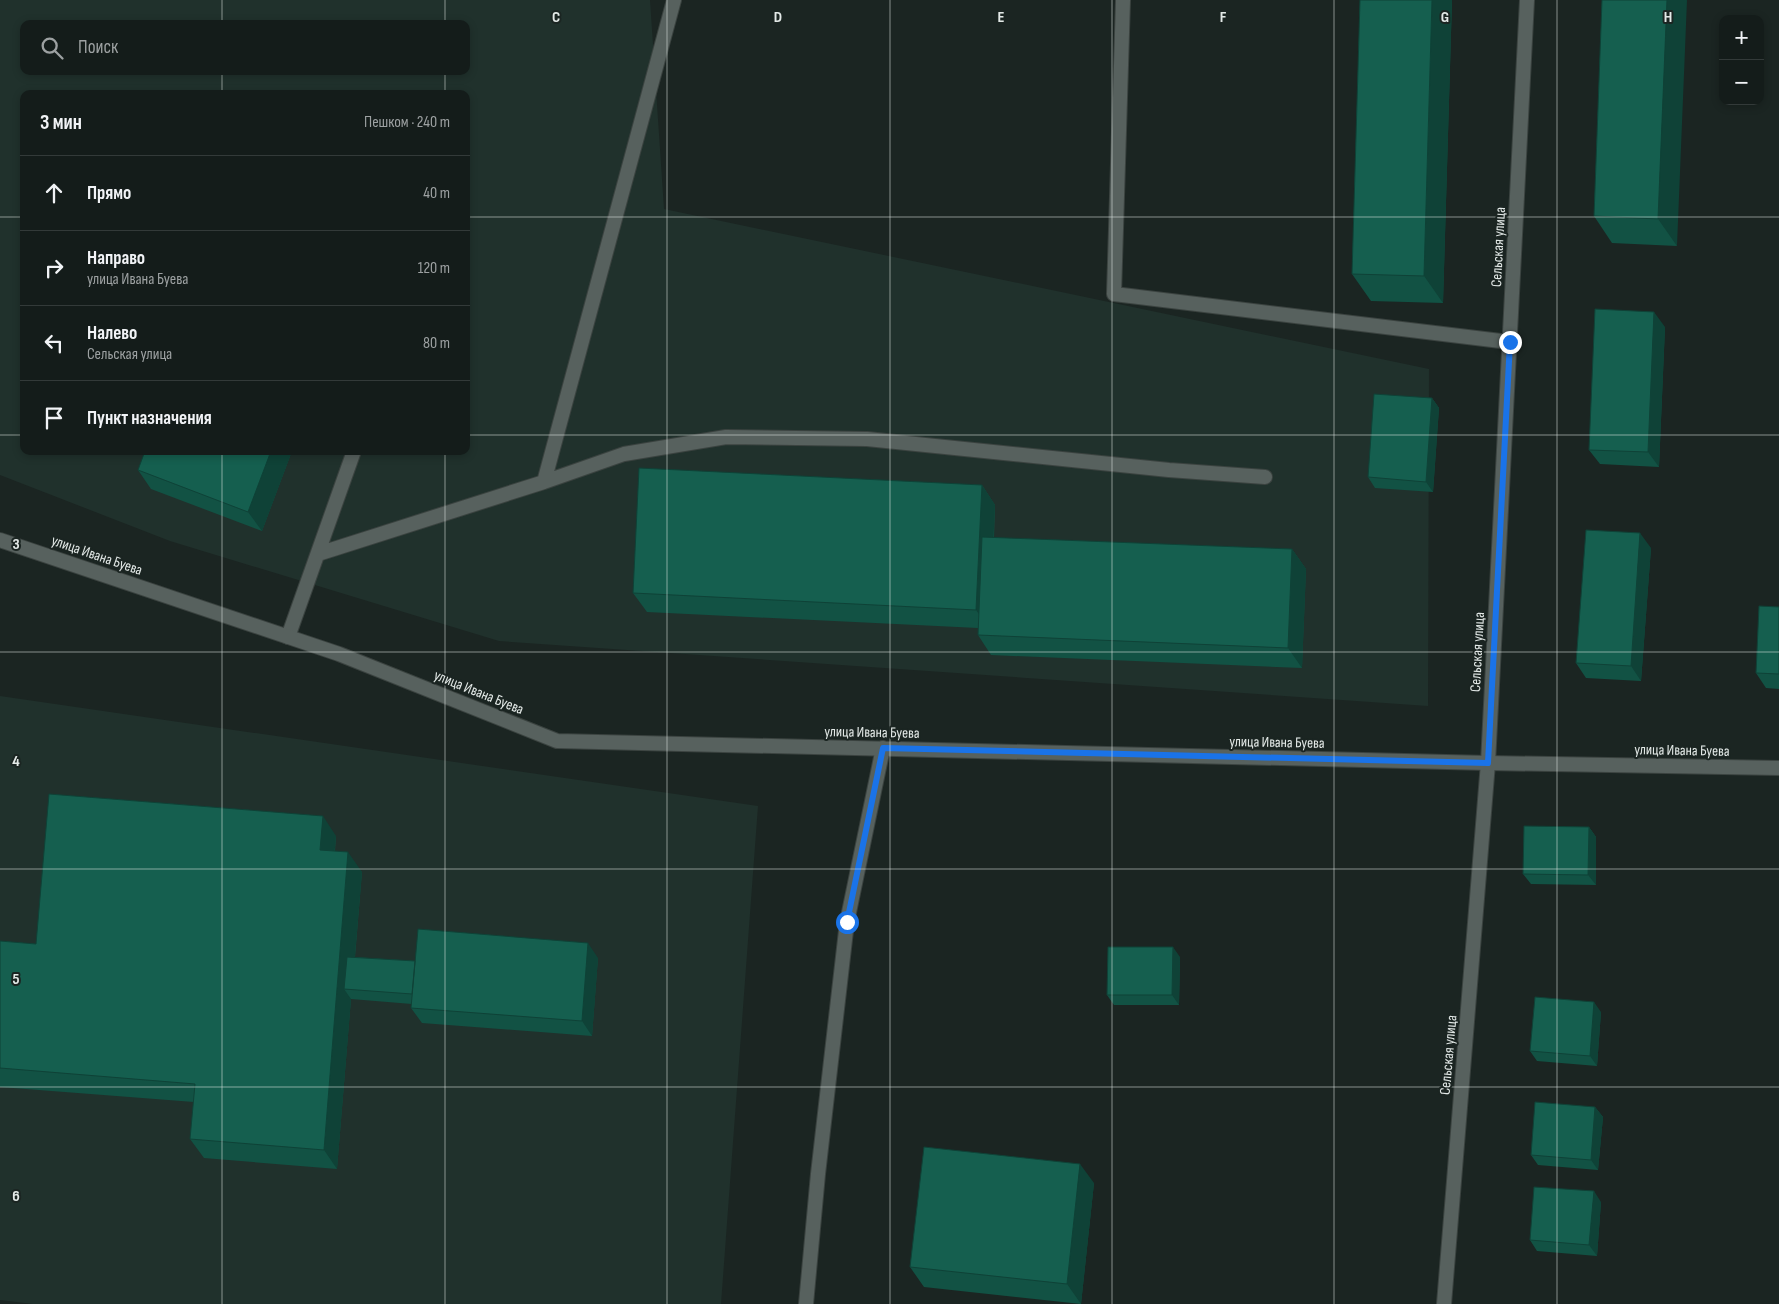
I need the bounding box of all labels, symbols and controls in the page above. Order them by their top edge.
text: C [552,8,560,27]
text: D [774,8,782,27]
text: E [998,8,1005,27]
text: F [1220,8,1227,27]
text: G [1441,8,1449,27]
text: H [1664,8,1672,27]
map controls [1719,15,1764,105]
button: + [1719,15,1764,60]
search box [20,20,470,75]
icon: search [38,34,66,62]
text: Поиск [78,36,118,59]
button: − [1719,60,1764,105]
text: 3 мин [40,110,82,135]
text: Пешком · 240 m [364,113,450,132]
icon: ahead [40,179,68,207]
text: Прямо [87,182,131,205]
text: 40 m [423,184,450,203]
street label: Сельская улица [1487,206,1510,287]
text: Направо [87,247,145,270]
icon: right [40,254,68,282]
text: 120 m [418,259,450,278]
text: улица Ивана Буева [87,270,188,289]
text: Налево [87,322,137,345]
icon: left [40,329,68,357]
route end [1499,331,1522,354]
text: 80 m [423,334,450,353]
text: Сельская улица [87,345,172,364]
icon: arrive [40,404,68,432]
text: Пункт назначения [87,407,212,430]
street label: улица Ивана Буева [49,531,145,580]
text: 3 [12,535,20,554]
street label: Сельская улица [1466,611,1489,692]
street label: улица Ивана Буева [431,666,527,719]
street label: улица Ивана Буева [824,722,920,743]
street label: улица Ивана Буева [1229,732,1325,753]
street label: улица Ивана Буева [1634,740,1730,761]
text: 4 [12,752,20,771]
route start [836,911,859,934]
text: 5 [12,970,20,989]
street label: Сельская улица [1436,1014,1461,1096]
text: 6 [12,1187,20,1206]

